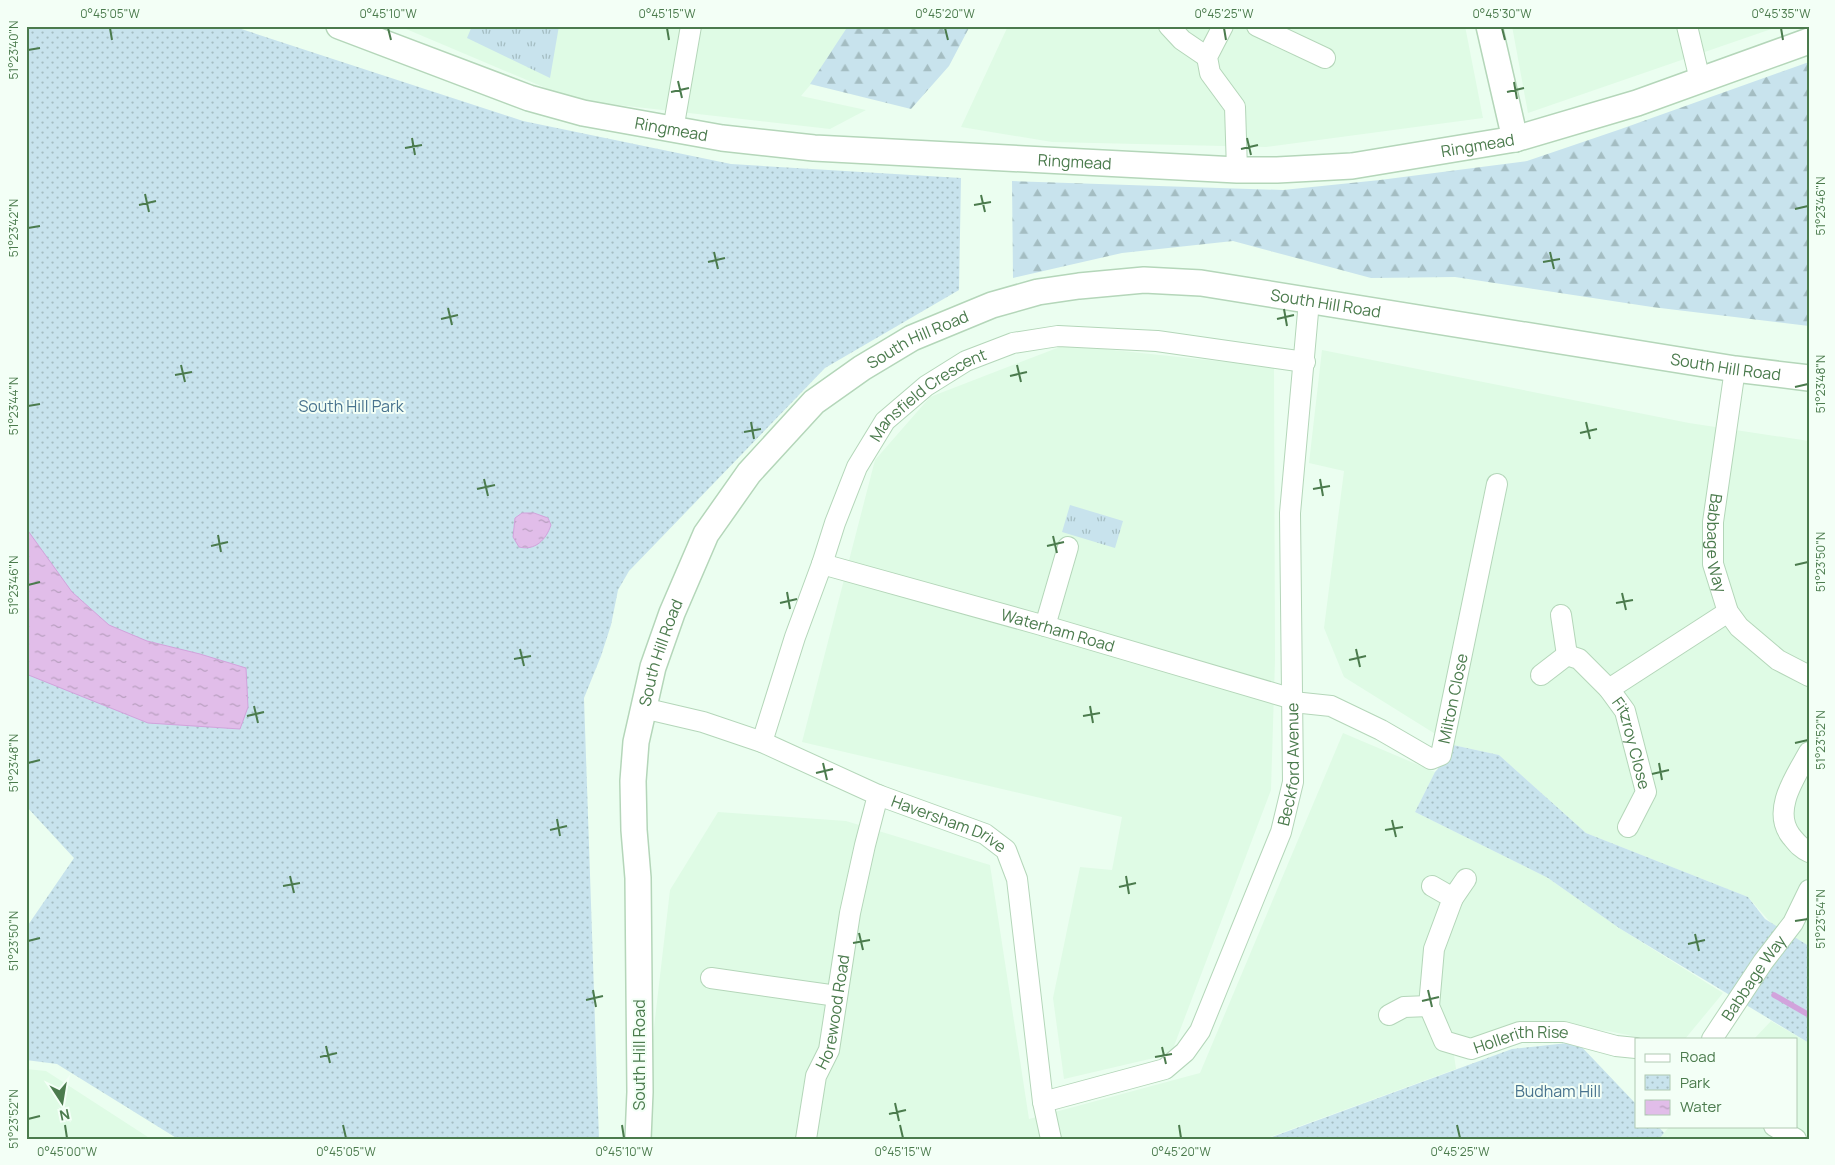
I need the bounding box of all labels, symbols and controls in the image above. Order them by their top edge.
text: 0°45'05"W [80,5,141,22]
text: 0°45'10"W [359,5,417,22]
text: 0°45'15"W [639,5,696,22]
text: 0°45'20"W [915,5,975,22]
text: 0°45'25"W [1195,5,1254,22]
text: 0°45'30"W [1472,5,1532,22]
text: 0°45'35"W [1752,5,1811,22]
text: 51°23'40"N [5,21,22,79]
street label: Ringmead [633,112,710,146]
street label: Ringmead [1439,128,1516,162]
street label: Ringmead [1037,149,1112,174]
text: 51°23'46"N [1812,176,1829,236]
text: 51°23'42"N [5,199,22,257]
street label: South Hill Road [1269,283,1382,323]
street label: South Hill Road [862,305,972,374]
street label: Mansfield Crescent [864,343,990,446]
street label: South Hill Road [1669,348,1782,385]
text: 51°23'48"N [1812,355,1829,413]
text: 51°23'44"N [5,377,22,435]
park label: South Hill Park [298,395,405,417]
street label: Babbage Way [1702,492,1732,596]
text: 51°23'50"N [1812,532,1829,592]
text: 51°23'46"N [5,555,22,615]
street label: South Hill Road [633,596,688,708]
street label: Waterham Road [998,603,1117,657]
street label: Milton Close [1433,651,1473,746]
street label: Fitzroy Close [1607,692,1656,792]
street label: Beckford Avenue [1272,703,1304,828]
text: 51°23'52"N [1812,710,1829,770]
text: 51°23'48"N [5,734,22,792]
street label: Haversham Drive [888,790,1011,857]
text: 51°23'54"N [1812,889,1829,949]
text: 51°23'50"N [5,911,22,971]
street label: Babbage Way [1716,930,1791,1025]
street label: Horewood Road [810,953,854,1073]
street label: South Hill Road [628,999,650,1111]
street label: Hollerith Rise [1470,1020,1572,1058]
legend [1635,1038,1798,1128]
text: Road [1680,1046,1716,1067]
text: Park [1680,1072,1710,1093]
north arrow [38,1078,88,1128]
park label: Budham Hill [1515,1080,1601,1102]
text: 51°23'52"N [5,1089,22,1149]
text: Water [1680,1096,1722,1117]
text: N [58,1105,72,1126]
text: 0°45'00"W [37,1143,98,1160]
text: 0°45'05"W [316,1143,377,1160]
text: 0°45'10"W [595,1143,653,1160]
text: 0°45'15"W [875,1143,932,1160]
text: 0°45'20"W [1151,1143,1211,1160]
text: 0°45'25"W [1431,1143,1490,1160]

